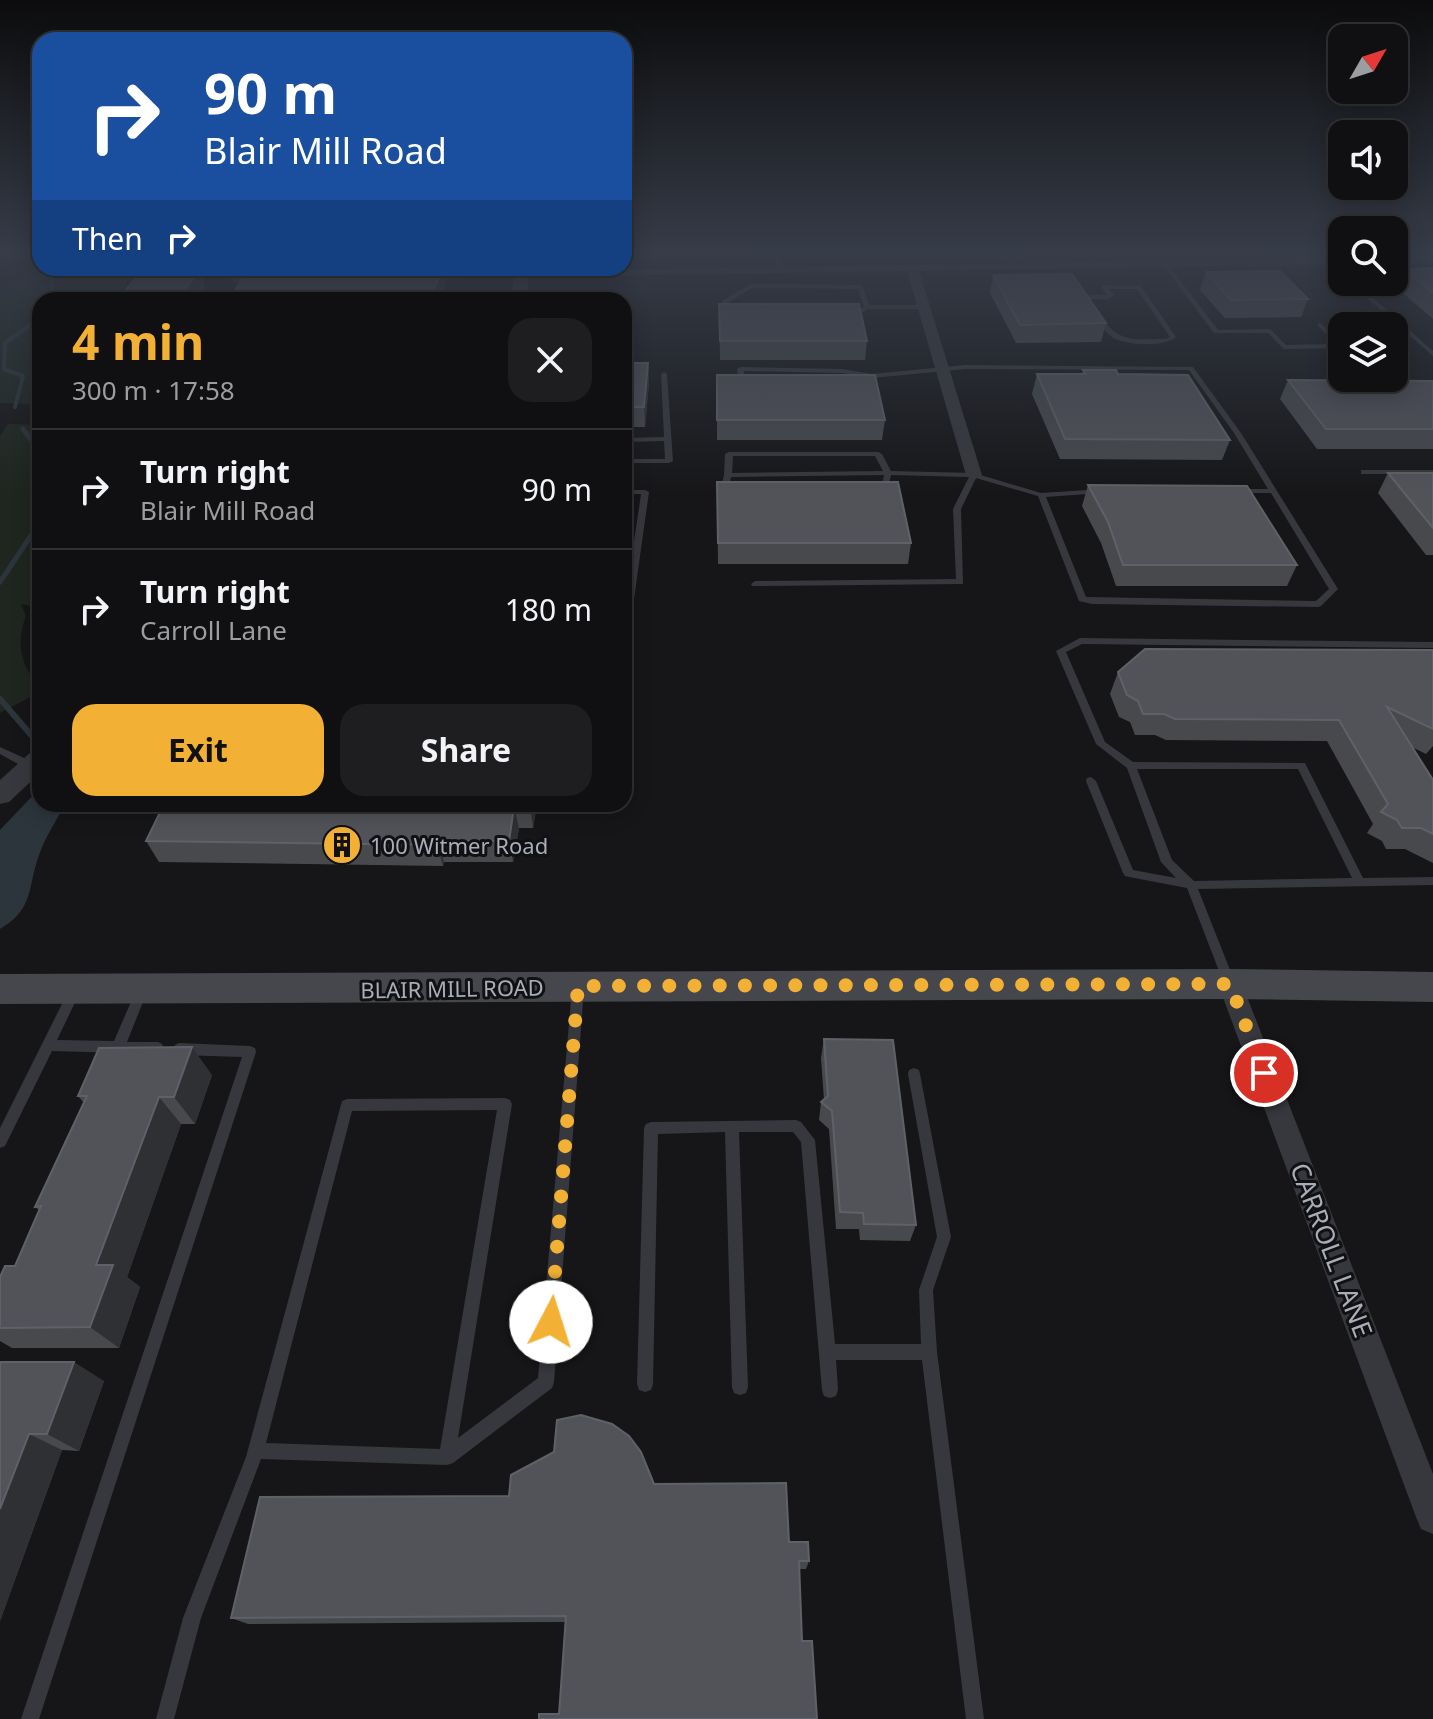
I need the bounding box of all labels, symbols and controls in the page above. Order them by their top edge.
north arrow [1328,24,1408,104]
map controls [1328,24,1408,392]
text: 90 m [204,54,337,130]
icon: right [72,64,176,168]
button: sound [1328,120,1408,200]
text: Blair Mill Road [204,126,447,175]
icon: right [159,216,203,260]
button: search [1328,216,1408,296]
text: Then [72,218,143,259]
text: 4 min [72,309,204,374]
button: layers [1328,312,1408,392]
button: close [508,318,592,402]
text: 300 m · 17:58 [72,372,235,408]
text: Turn right [140,451,290,492]
icon: right [72,467,116,511]
text: 90 m [522,469,592,510]
text: Blair Mill Road [140,492,315,528]
text: Turn right [140,571,290,612]
icon: right [72,587,116,631]
text: 180 m [505,589,592,630]
text: Carroll Lane [140,612,287,648]
button: Exit [72,704,324,796]
button: Share [340,704,592,796]
building icon: 100 Witmer Road [321,824,363,866]
place label: 100 Witmer Road [370,830,548,860]
street label: BLAIR MILL ROAD [360,971,544,1005]
pin [1230,1039,1298,1107]
icon: arrive [1242,1051,1286,1095]
street label: CARROLL LANE [1282,1158,1382,1342]
position arrow [509,1280,593,1364]

